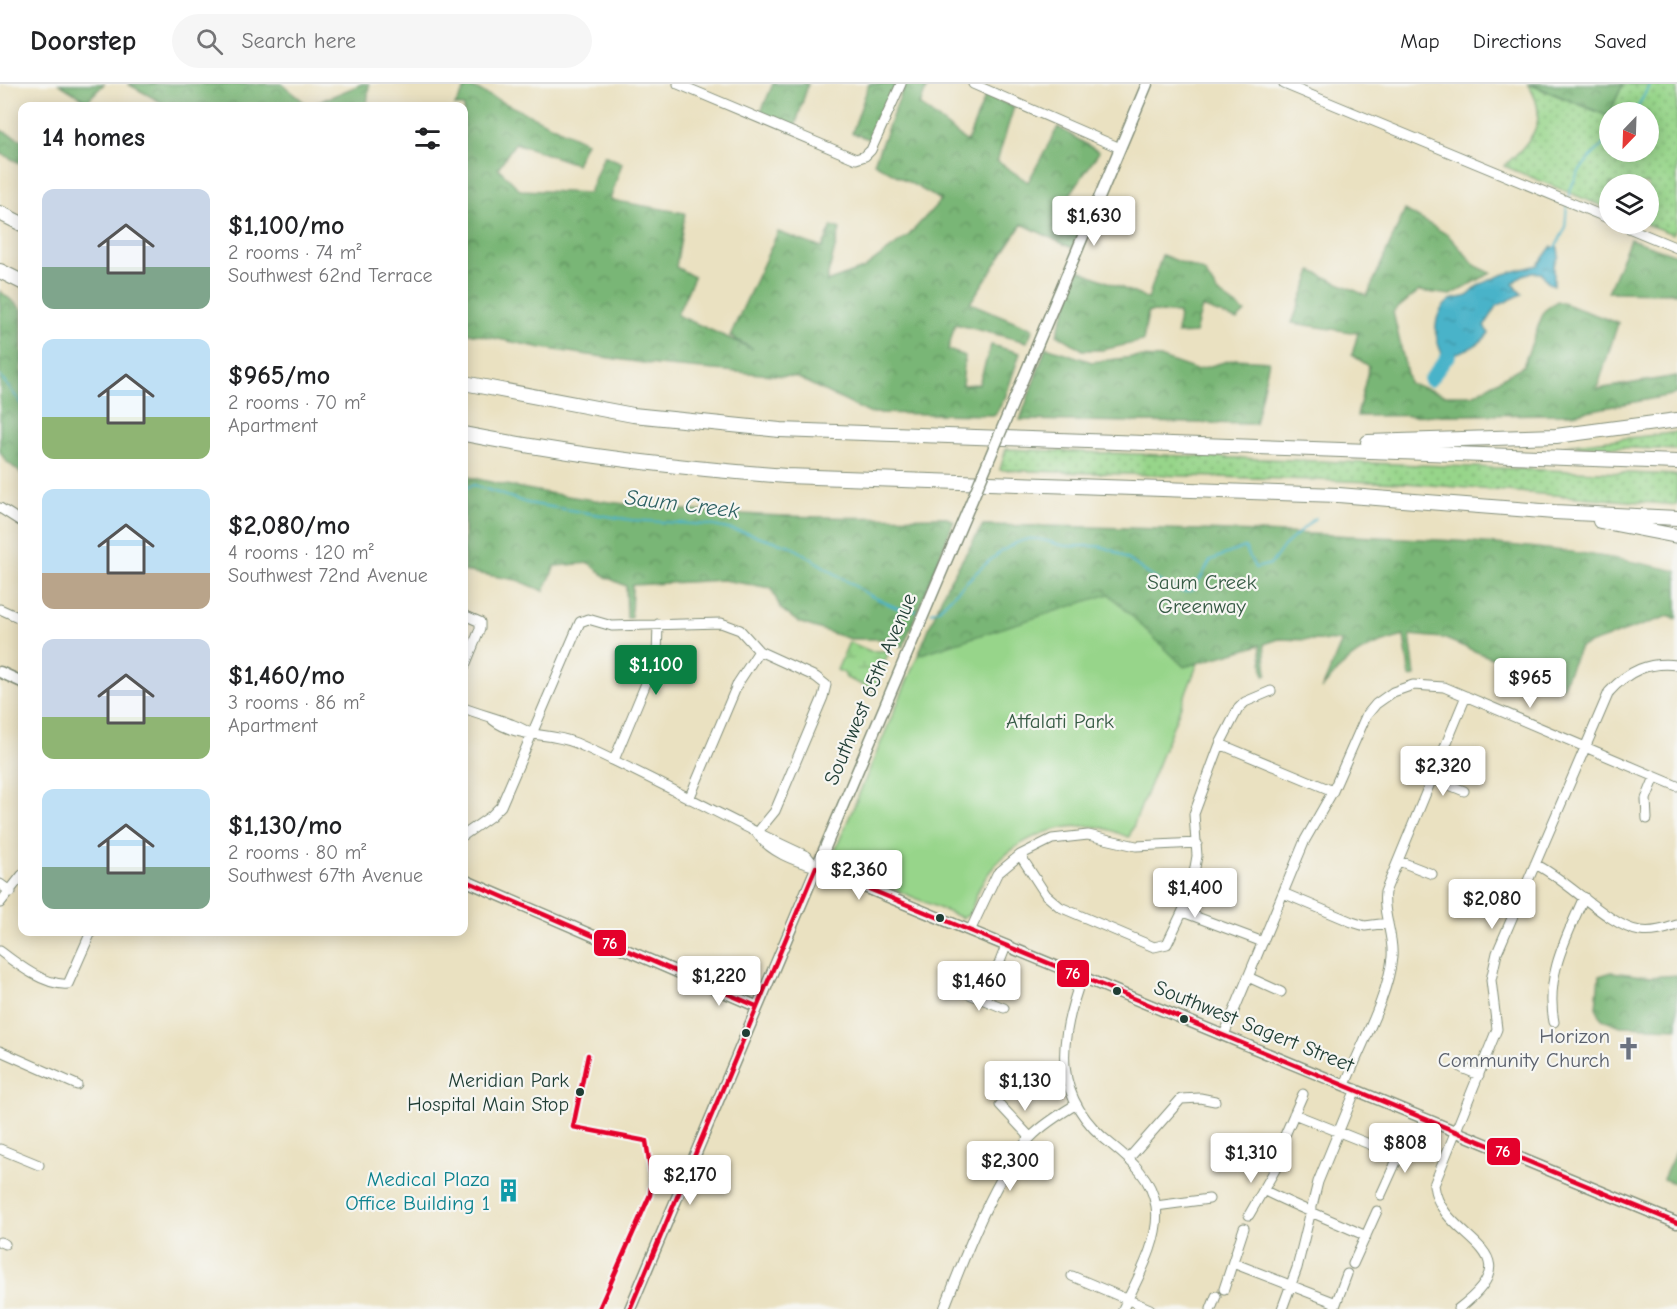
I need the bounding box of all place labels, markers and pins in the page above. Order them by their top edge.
pin: $1,630 [1045,196,1143,247]
pin: $1,100 [607,645,705,696]
pin: $965 [1494,658,1566,709]
pin: $2,320 [1394,746,1492,797]
pin: $2,360 [810,850,908,901]
pin: $1,400 [1146,868,1244,919]
pin: $2,080 [1443,879,1541,930]
unlabelled marker [934,912,946,924]
pin: $1,220 [670,956,768,1007]
pin: $1,460 [930,961,1028,1012]
unlabelled marker [1111,985,1123,997]
unlabelled marker [1178,1013,1190,1025]
place label: Horizon Community Church [1438,1024,1610,1072]
unlabelled marker [740,1027,752,1039]
church icon: Horizon Community Church [1615,1035,1641,1061]
pin: $1,130 [976,1061,1074,1112]
place label: Meridian Park Hospital Main Stop [407,1069,569,1116]
marker: Meridian Park Hospital Main Stop [574,1086,586,1098]
pin: $808 [1369,1123,1441,1174]
pin: $1,310 [1202,1133,1300,1184]
pin: $2,300 [961,1141,1059,1192]
pin: $2,170 [641,1155,739,1206]
place label: Medical Plaza Office Building 1 [345,1167,490,1215]
building icon: Medical Plaza Office Building 1 [495,1178,521,1204]

